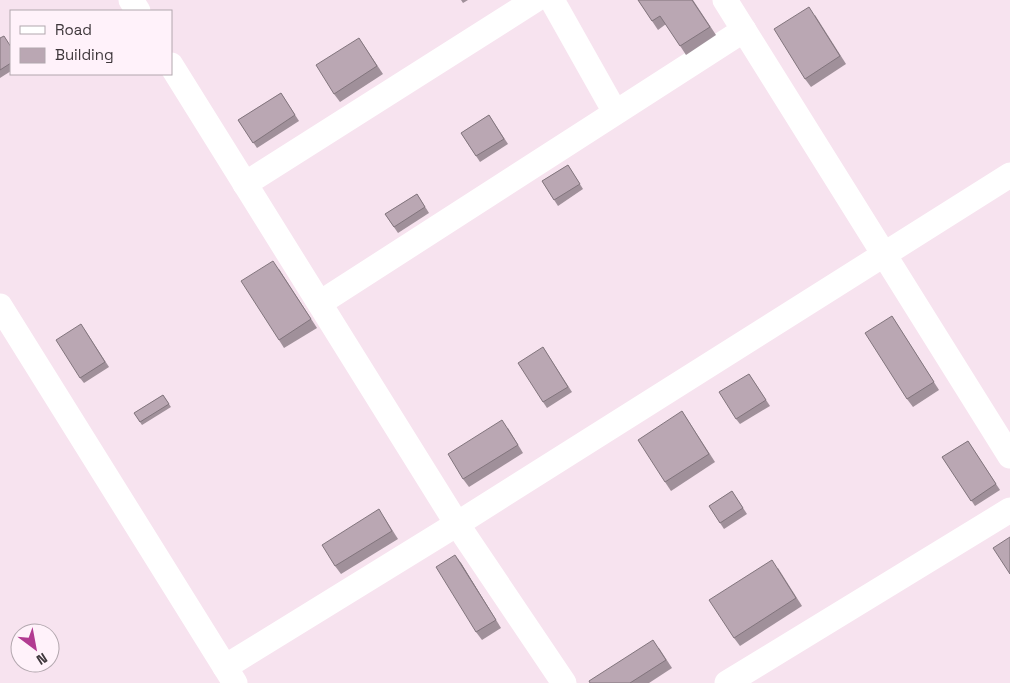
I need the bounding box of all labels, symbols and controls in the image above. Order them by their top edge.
legend [10,10,172,75]
text: Road [55,20,92,39]
text: Building [55,45,114,64]
north arrow [10,623,60,673]
text: N [33,649,51,669]

